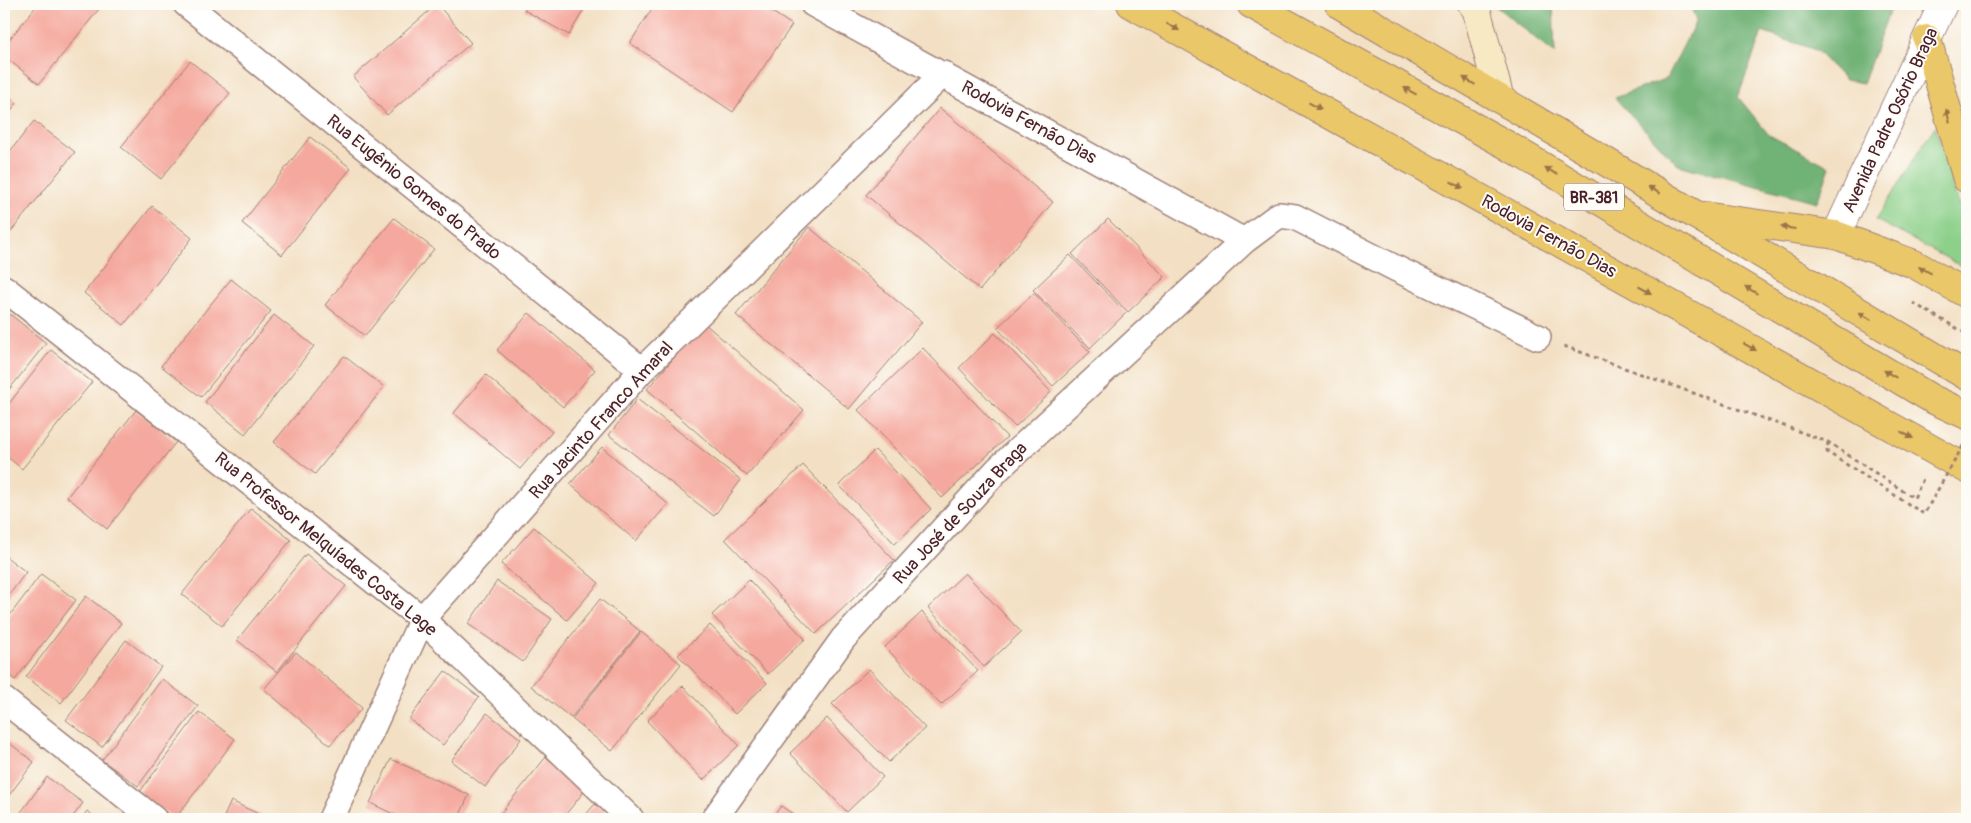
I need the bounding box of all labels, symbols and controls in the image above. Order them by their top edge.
one-way arrow [1167,23,1180,32]
street label: Avenida Padre Osório Braga [1837,24,1944,217]
street label: Rodovia Fernão Dias [957,76,1101,169]
one-way arrow [1463,76,1476,85]
one-way arrow [1402,87,1417,95]
one-way arrow [1309,102,1322,111]
one-way arrow [1944,109,1952,124]
street label: Rua Eugênio Gomes do Prado [322,110,506,265]
one-way arrow [1543,167,1558,175]
one-way arrow [1451,181,1464,190]
road number: BR-381 [1564,183,1624,210]
one-way arrow [1648,186,1661,195]
street label: Rodovia Fernão Dias [1477,190,1621,283]
one-way arrow [1780,224,1796,232]
one-way arrow [1918,266,1932,274]
one-way arrow [1639,285,1652,294]
one-way arrow [1744,286,1757,295]
one-way arrow [1859,311,1872,320]
street label: Rua Jacinto Franco Amaral [524,337,678,504]
one-way arrow [1743,342,1756,351]
one-way arrow [1884,369,1897,378]
one-way arrow [1899,431,1914,439]
street label: Rua José de Souza Braga [888,437,1032,589]
street label: Rua Professor Melquíades Costa Lage [210,447,442,641]

